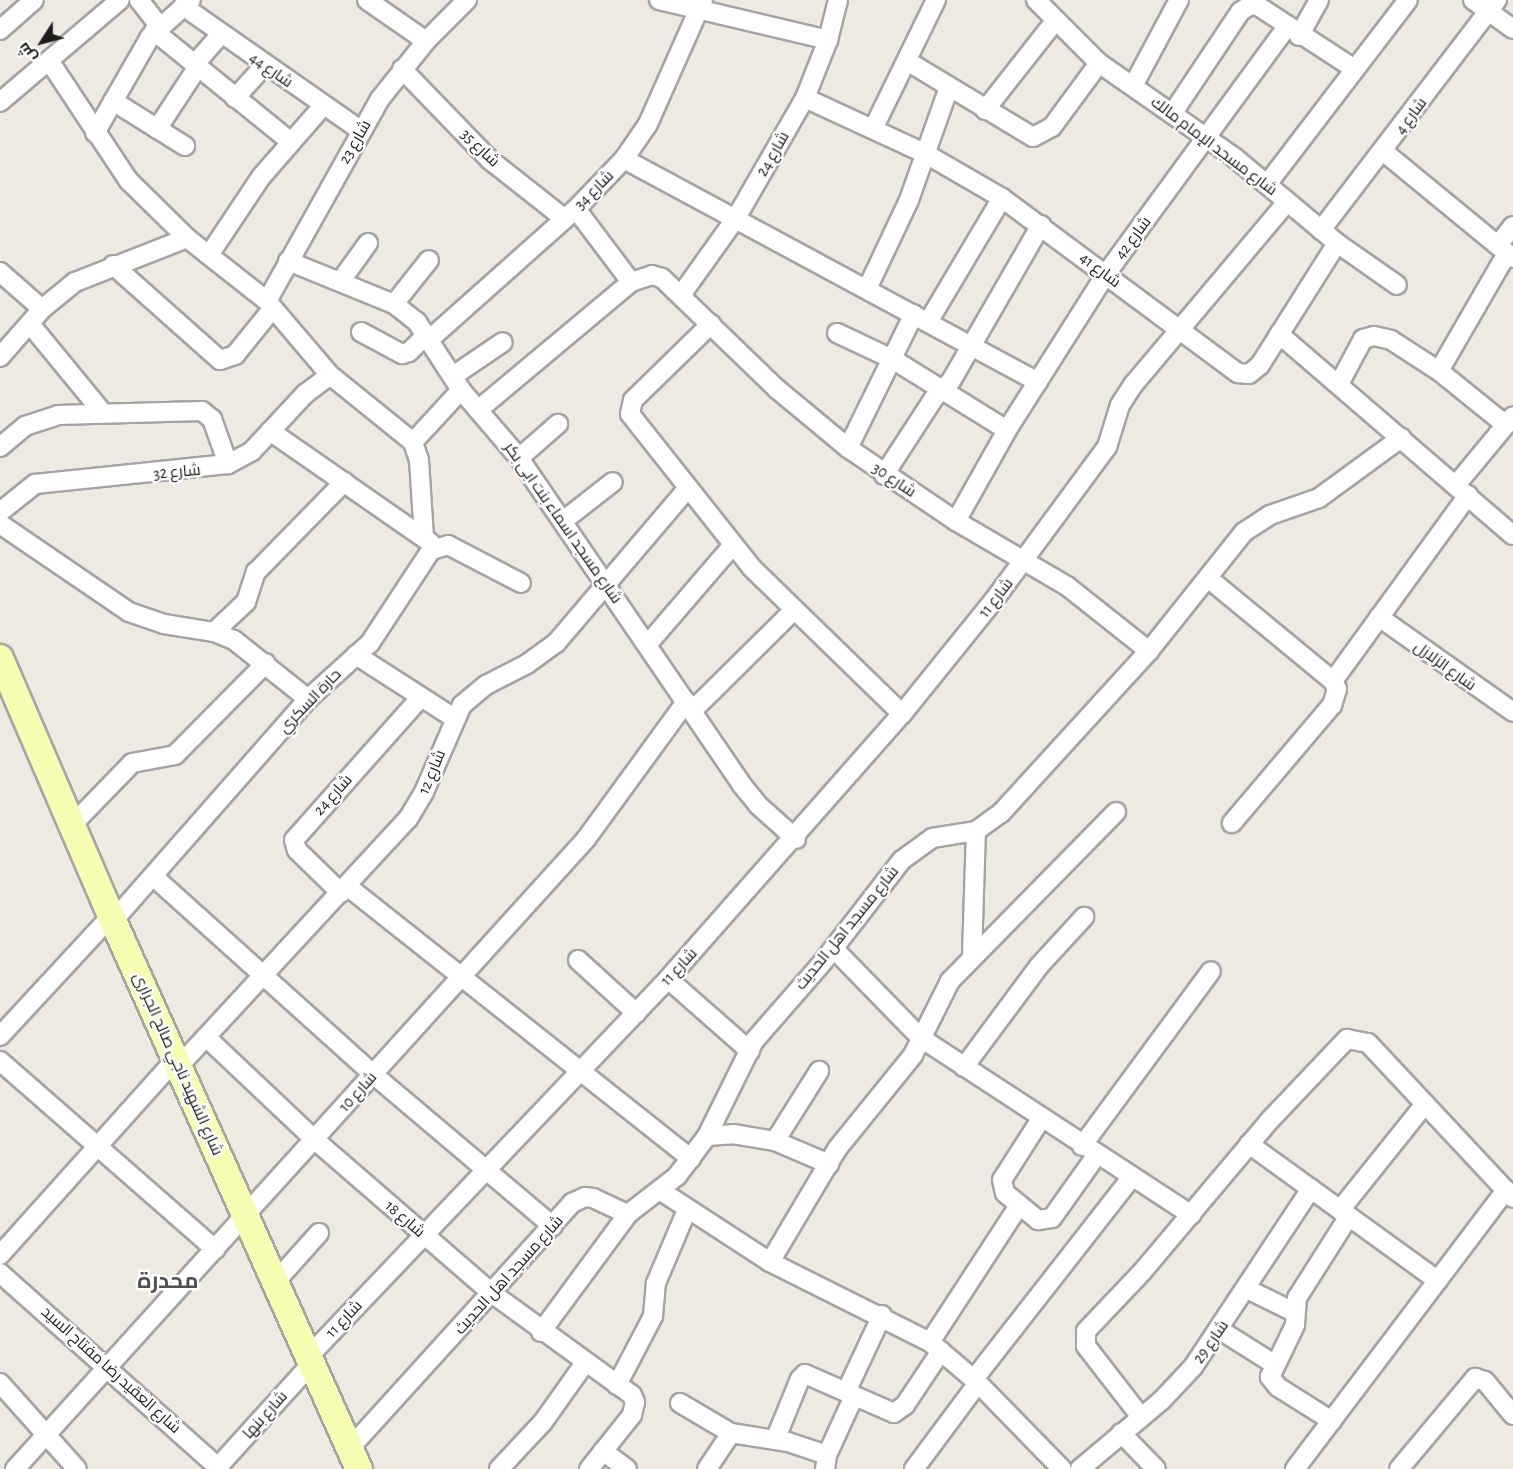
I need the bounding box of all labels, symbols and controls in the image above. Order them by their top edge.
north arrow [12,12,72,72]
text: ش [15,40,40,66]
street label: شارع 44 [245,48,297,92]
street label: شارع مسجد الإمام مالك [1147,92,1281,200]
street label: شارع 4 [1391,94,1431,138]
street label: شارع 23 [335,117,375,167]
street label: شارع 35 [456,125,504,171]
street label: شارع 24 [753,128,793,180]
street label: شارع 34 [570,166,618,214]
street label: شارع 42 [1111,213,1155,263]
street label: شارع 41 [1076,248,1124,292]
street label: شارع مسجد اسماء بنت ابى بكر [500,439,626,607]
street label: شارع 30 [868,458,920,502]
street label: شارع 32 [153,460,201,484]
street label: شارع 11 [975,575,1017,621]
street label: شارع الزلازل [1410,637,1480,695]
street label: حارة السكري [275,665,345,737]
street label: شارع 12 [414,747,450,797]
street label: شارع 24 [310,771,356,819]
street label: شارع مسجد اهل الحديث [791,862,903,994]
street label: شارع 11 [657,944,701,990]
street label: شارع الشهيد ناجي صالح الجرارى [129,970,227,1158]
street label: شارع 10 [335,1068,381,1116]
street label: شارع 18 [381,1196,429,1242]
street label: شارع مسجد اهل الحديث [450,1211,568,1339]
district label: محدرة [137,1269,199,1295]
street label: شارع 11 [322,1296,366,1342]
street label: شارع العقيد رضا مفتاح السيد [37,1302,185,1438]
street label: شارع 29 [1189,1317,1233,1367]
street label: شارع بنها [238,1387,292,1443]

